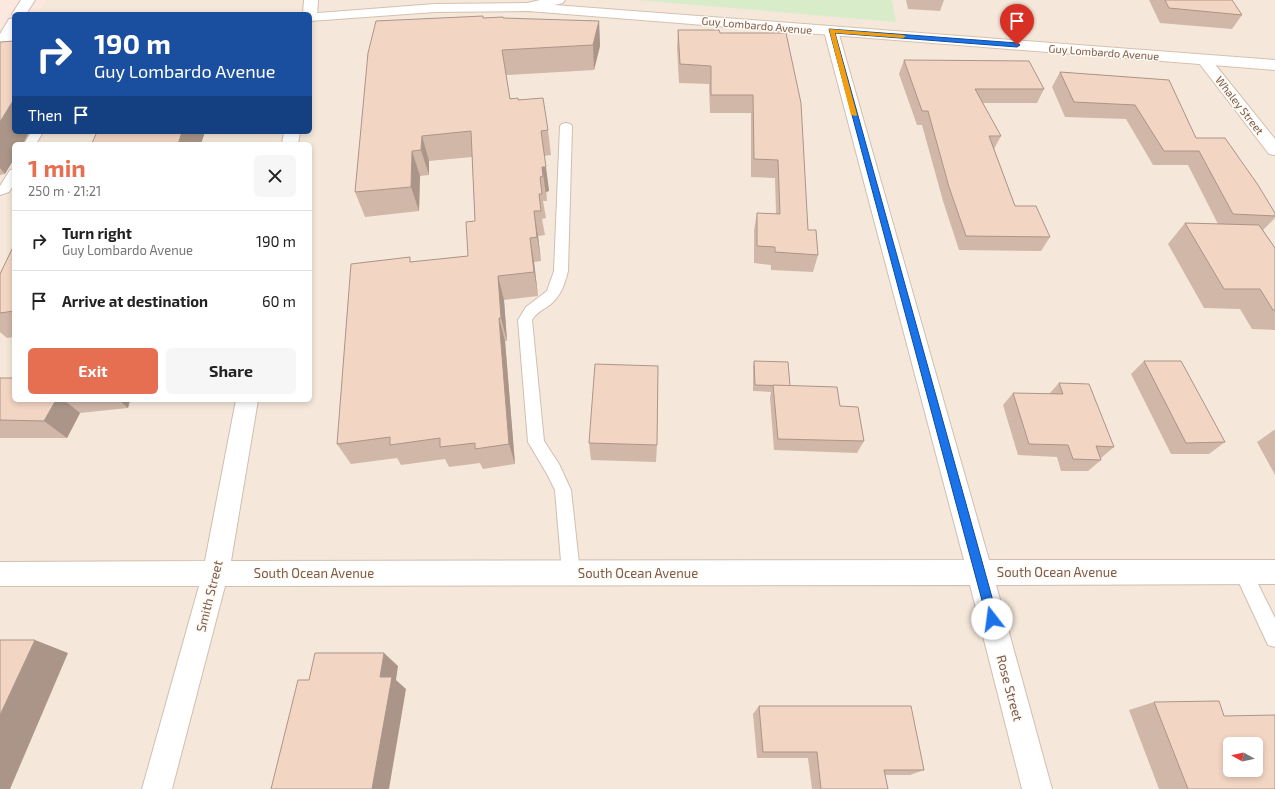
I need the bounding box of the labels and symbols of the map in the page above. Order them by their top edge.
pin [1000,4,1034,45]
street label: Guy Lombardo Avenue [701,14,813,36]
street label: Guy Lombardo Avenue [1048,42,1160,62]
street label: Whaley Street [1213,73,1267,137]
street label: Smith Street [192,558,226,634]
street label: South Ocean Avenue [997,564,1117,580]
street label: South Ocean Avenue [254,565,374,581]
street label: South Ocean Avenue [578,565,698,581]
position arrow [971,598,1013,640]
street label: Rose Street [993,653,1027,723]
north arrow [1223,737,1263,777]

